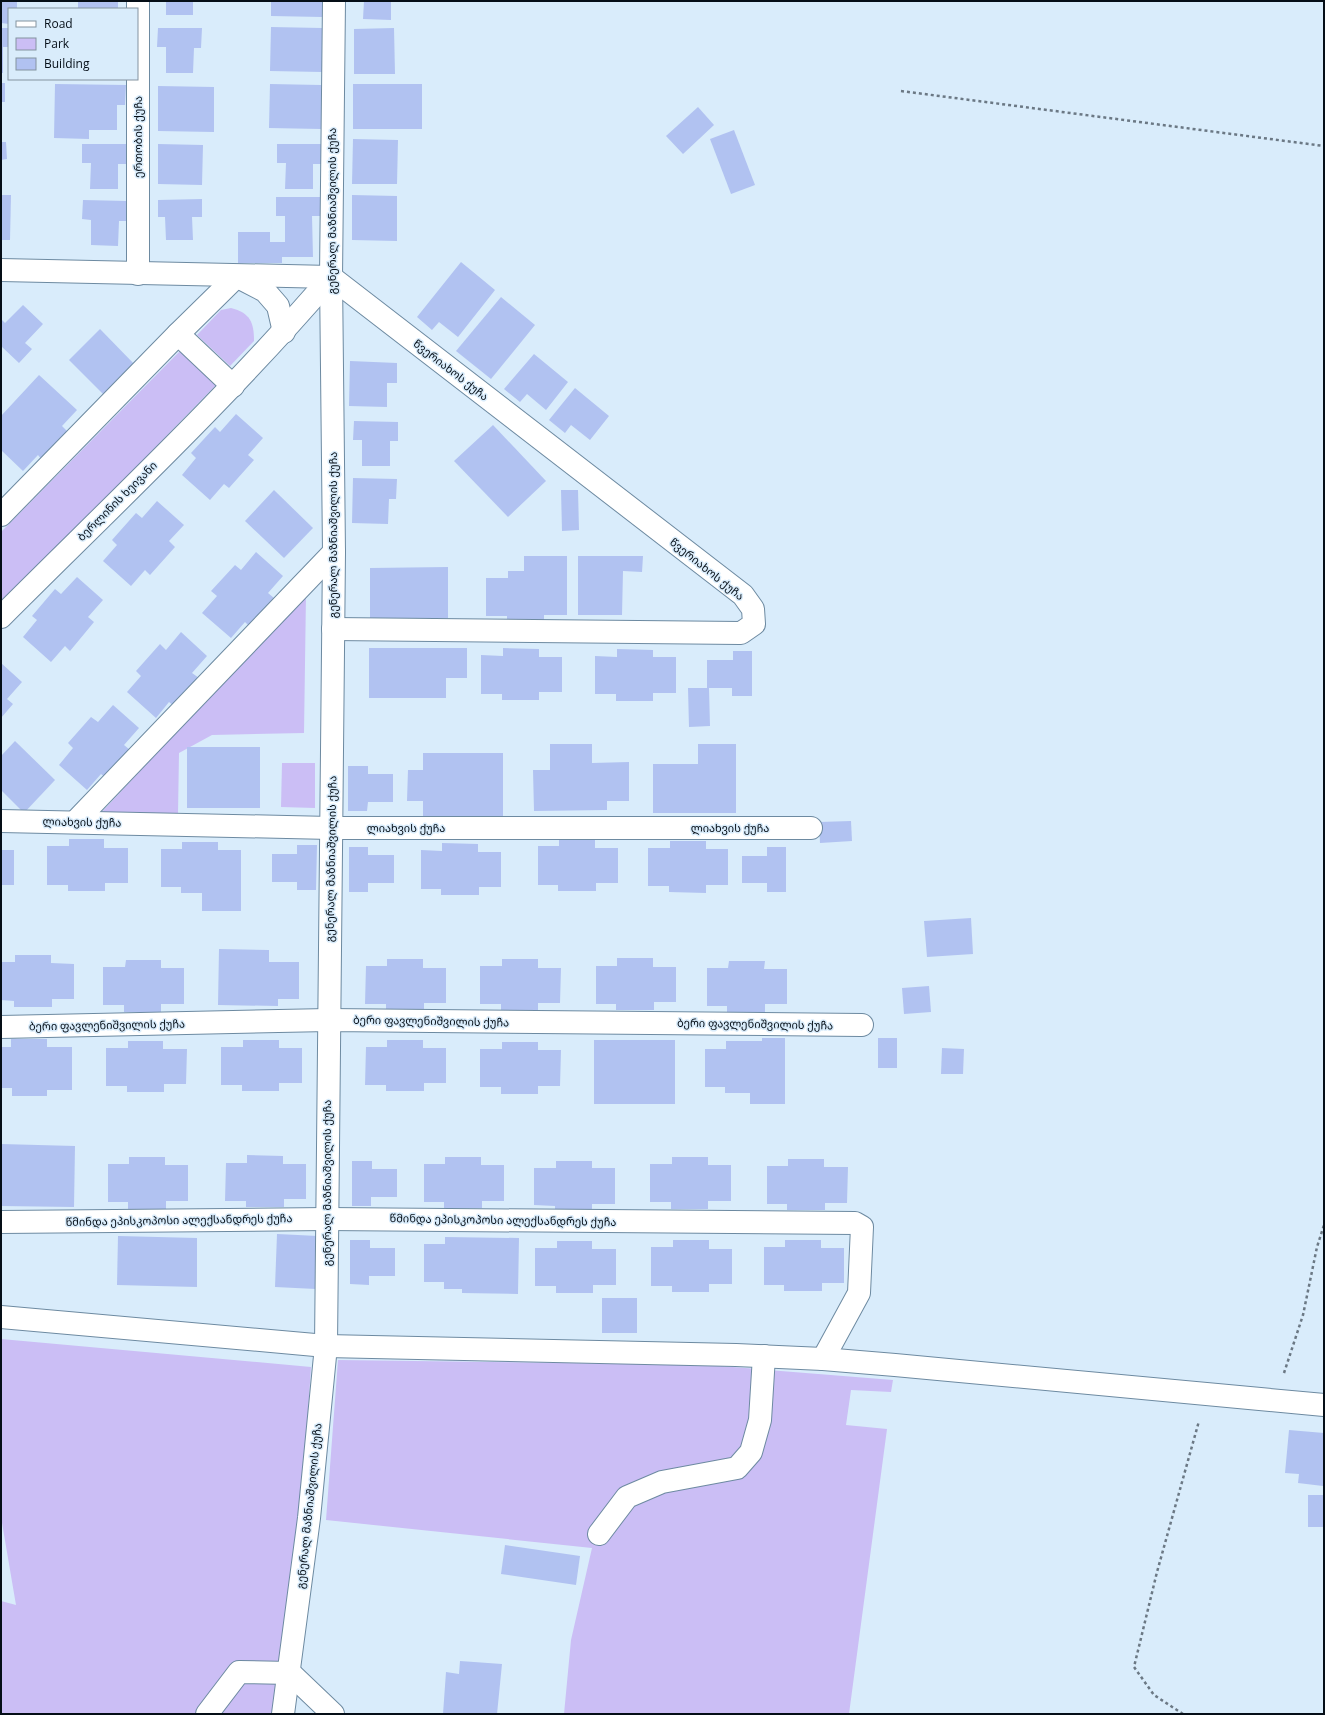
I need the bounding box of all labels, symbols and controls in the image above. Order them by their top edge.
legend [8,8,138,80]
text: Road [44,15,73,32]
text: Park [44,35,70,52]
text: Building [44,55,90,72]
street label: ერთობის ქუჩა [130,96,145,178]
street label: გენერალ მაზნიაშვილის ქუჩა [324,128,339,294]
street label: წვერიახოს ქუჩა [411,336,492,404]
street label: გენერალ მაზნიაშვილის ქუჩა [325,452,340,618]
street label: ბერლინის ხეივანი [74,458,160,544]
street label: წვერიახოს ქუჩა [667,534,747,603]
street label: გენერალ მაზნიაშვილის ქუჩა [322,776,339,942]
street label: ლიახვის ქუჩა [43,813,121,830]
street label: ლიახვის ქუჩა [367,820,445,835]
street label: ლიახვის ქუჩა [691,820,769,835]
street label: ბერი ფავლენიშვილის ქუჩა [353,1012,509,1029]
street label: ბერი ფავლენიშვილის ქუჩა [677,1015,833,1032]
street label: ბერი ფავლენიშვილის ქუჩა [29,1016,185,1033]
street label: გენერალ მაზნიაშვილის ქუჩა [319,1100,334,1266]
street label: წმინდა ეპისკოპოსი ალექსანდრეს ქუჩა [65,1210,292,1229]
street label: წმინდა ეპისკოპოსი ალექსანდრეს ქუჩა [390,1210,617,1229]
street label: გენერალ მაზნიაშვილის ქუჩა [292,1422,325,1590]

